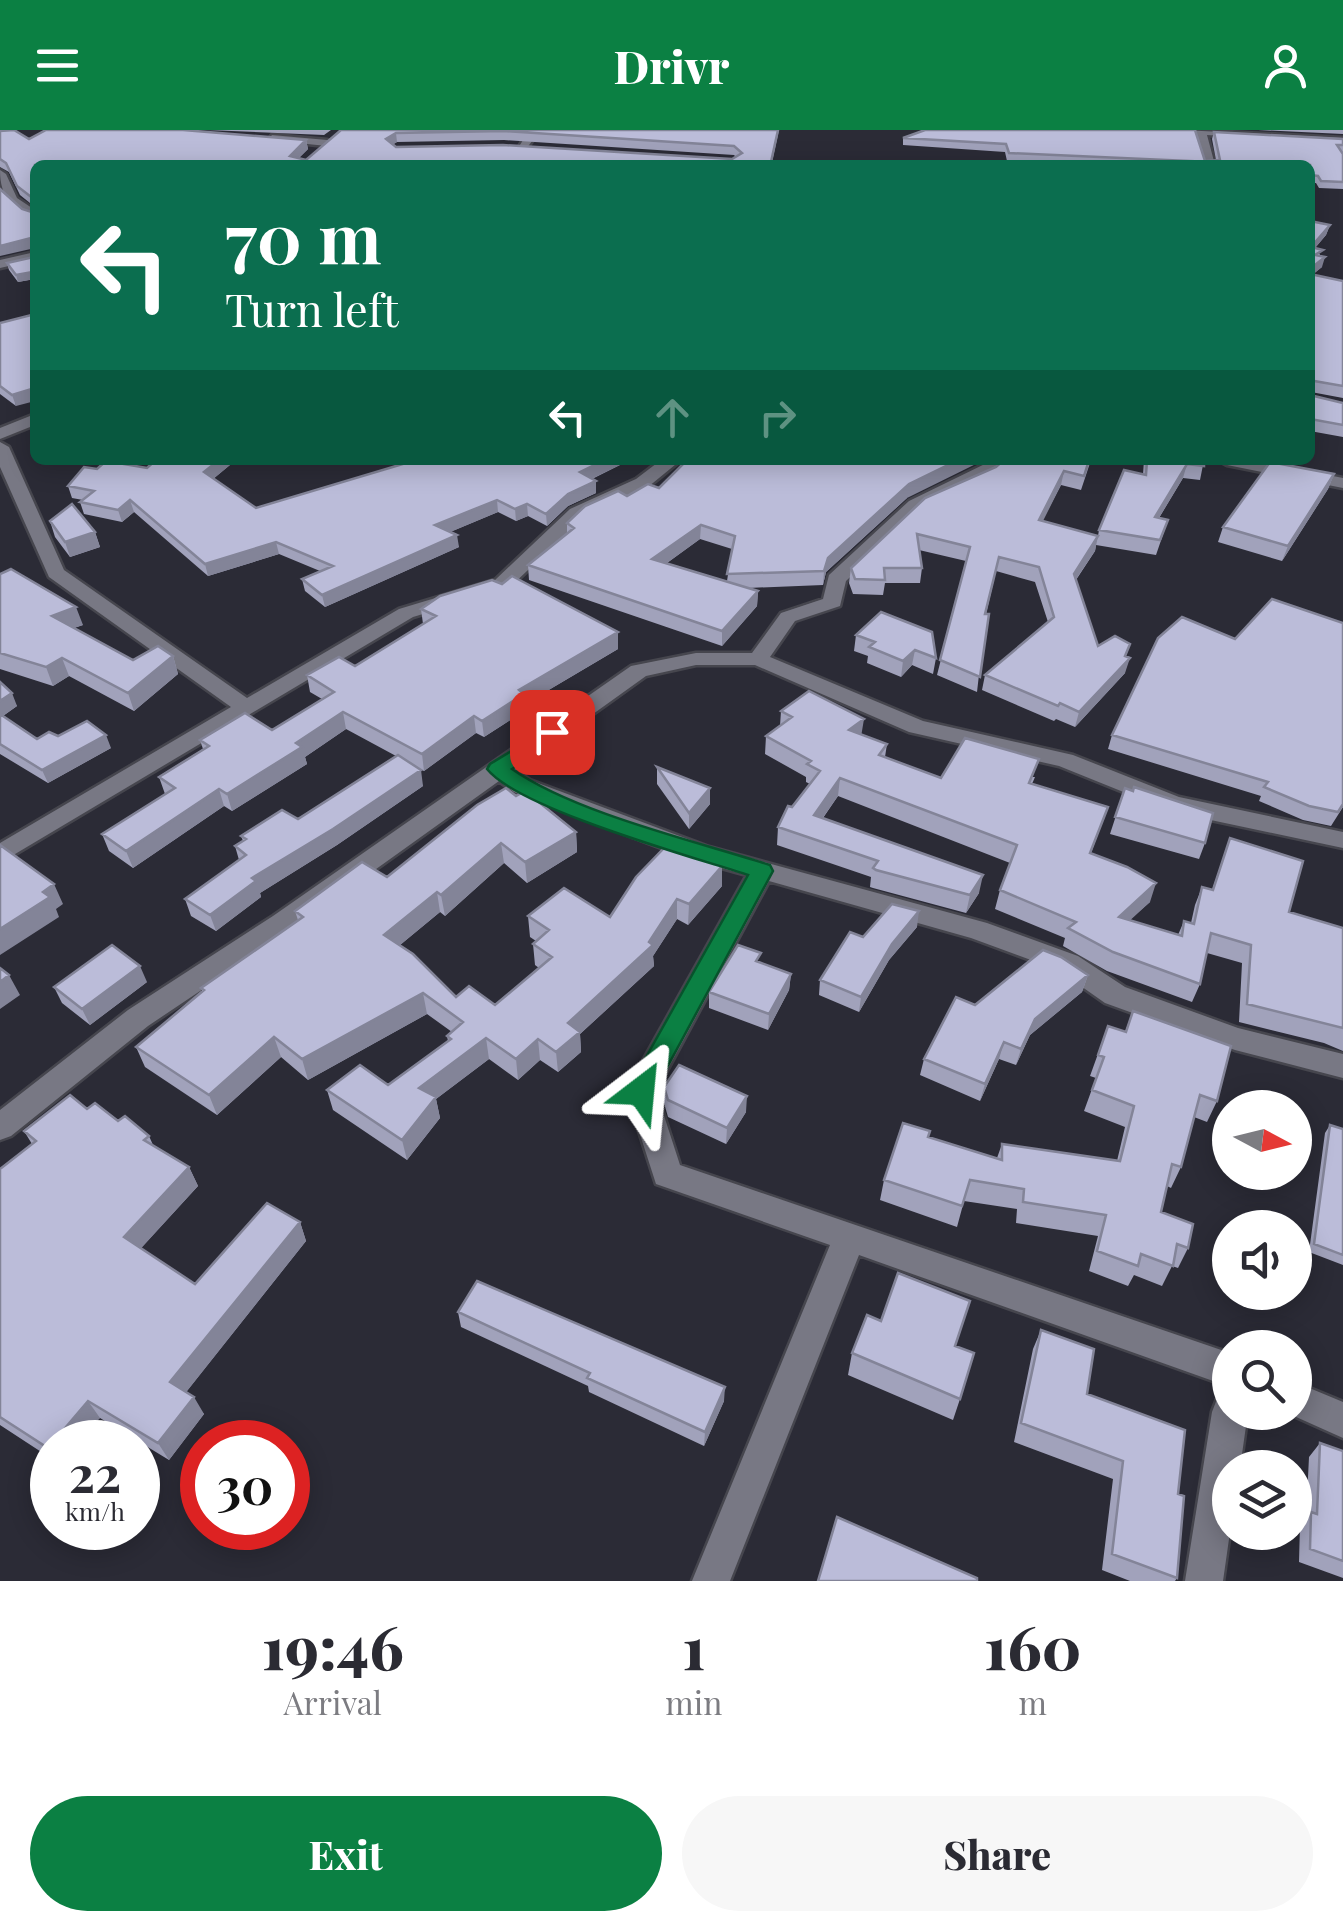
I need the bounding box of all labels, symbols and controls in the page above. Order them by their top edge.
text: Drivr [614,35,729,95]
icon: menu [30,38,85,93]
icon: person [1258,38,1313,93]
text: 70 m [225,188,382,282]
icon: left [60,200,190,330]
text: Turn left [225,278,399,338]
icon: left [540,390,595,445]
icon: ahead [645,390,700,445]
icon: right [750,390,805,445]
pin [510,690,595,775]
icon: arrive [525,705,580,760]
position arrow [589,1039,693,1143]
north arrow [1212,1090,1312,1190]
map controls [1212,1090,1312,1550]
button: sound [1212,1210,1312,1310]
button: search [1212,1330,1312,1430]
speed limit sign: 30 [180,1420,310,1550]
text: 22 [69,1439,121,1506]
button: layers [1212,1450,1312,1550]
text: km/h [65,1494,125,1527]
text: 19:46 [262,1605,404,1685]
text: 1 [682,1605,705,1685]
text: 160 [984,1605,1081,1685]
text: Arrival [283,1680,382,1723]
text: min [665,1680,722,1723]
text: m [1018,1680,1047,1723]
button: Exit [30,1796,662,1911]
button: Share [682,1796,1313,1911]

